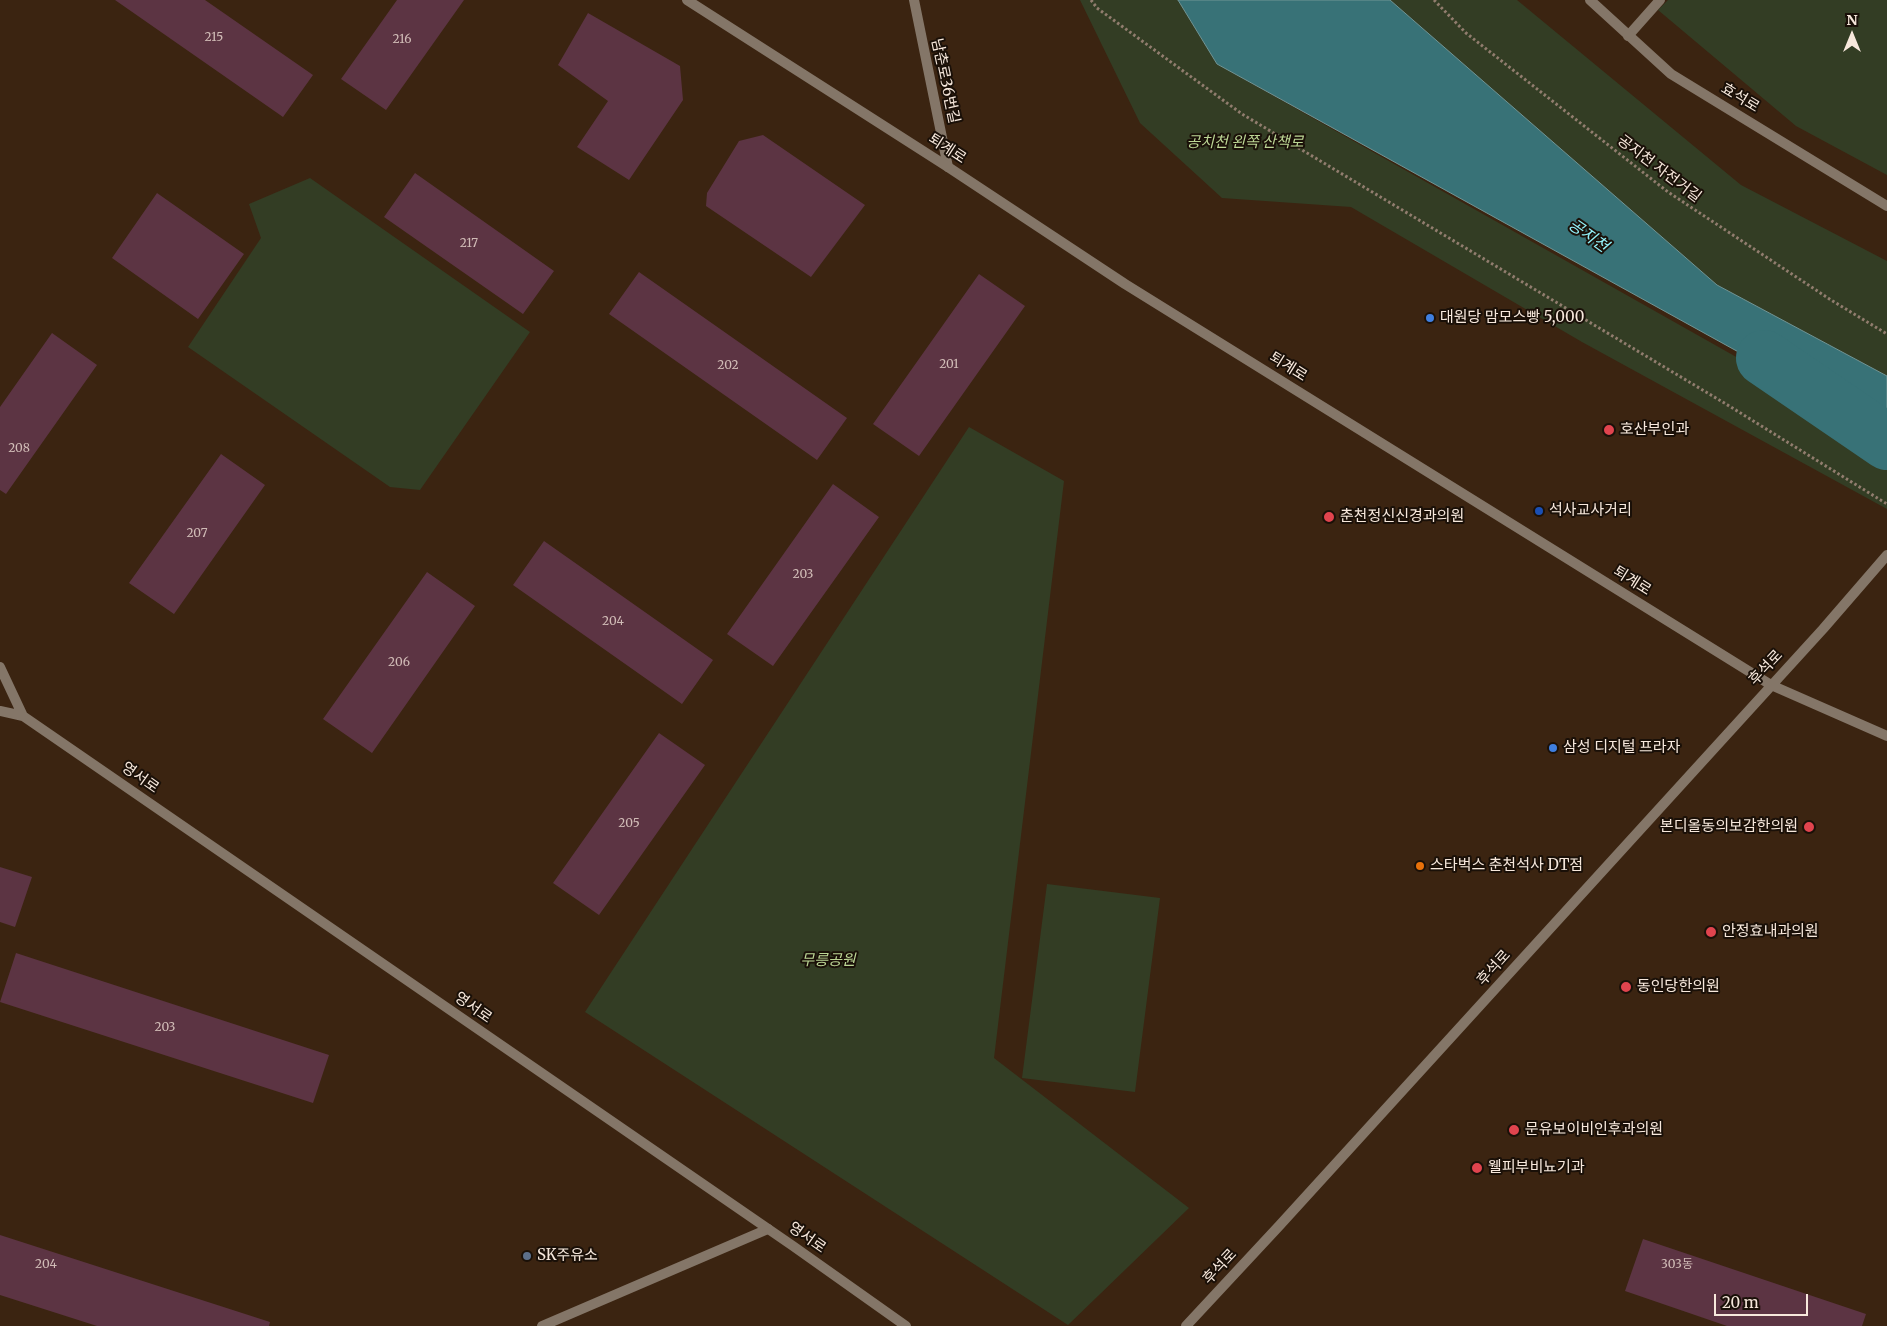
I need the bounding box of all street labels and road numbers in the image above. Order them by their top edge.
street label: 남춘로36번길 [927,37,963,125]
street label: 효석로 [1718,80,1762,116]
street label: 퇴계로 [925,130,969,168]
street label: 공지천 자전거길 [1614,132,1704,206]
street label: 퇴계로 [1266,348,1310,386]
street label: 퇴계로 [1610,562,1654,600]
street label: 후석로 [1745,647,1787,689]
street label: 영서로 [118,759,162,797]
street label: 후석로 [1473,947,1515,989]
street label: 영서로 [451,989,495,1027]
street label: 영서로 [785,1219,829,1257]
street label: 후석로 [1199,1246,1241,1288]

